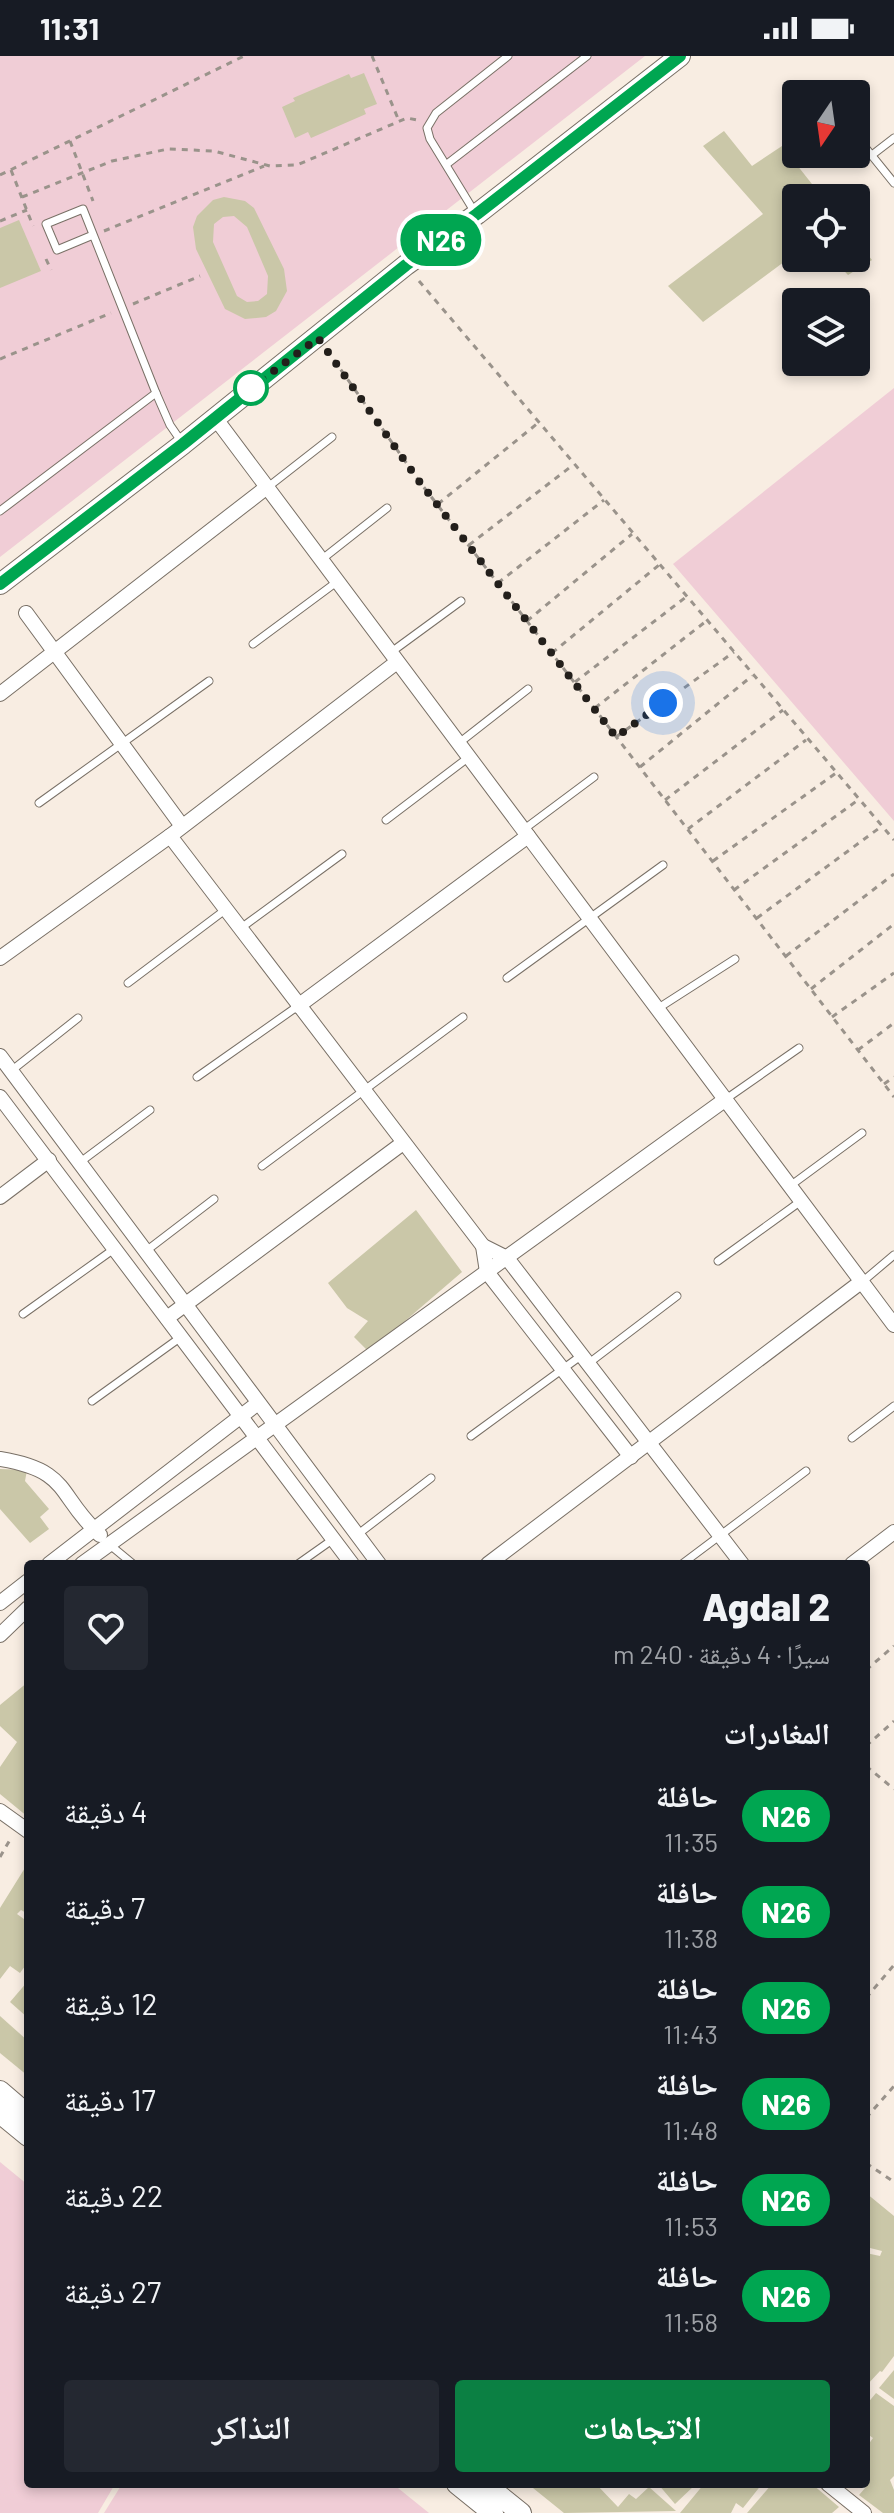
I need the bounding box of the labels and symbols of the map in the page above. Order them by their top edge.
north arrow [782,80,870,168]
line badge: N26 [395,214,487,266]
unlabelled marker [234,371,268,405]
your location [643,683,683,723]

